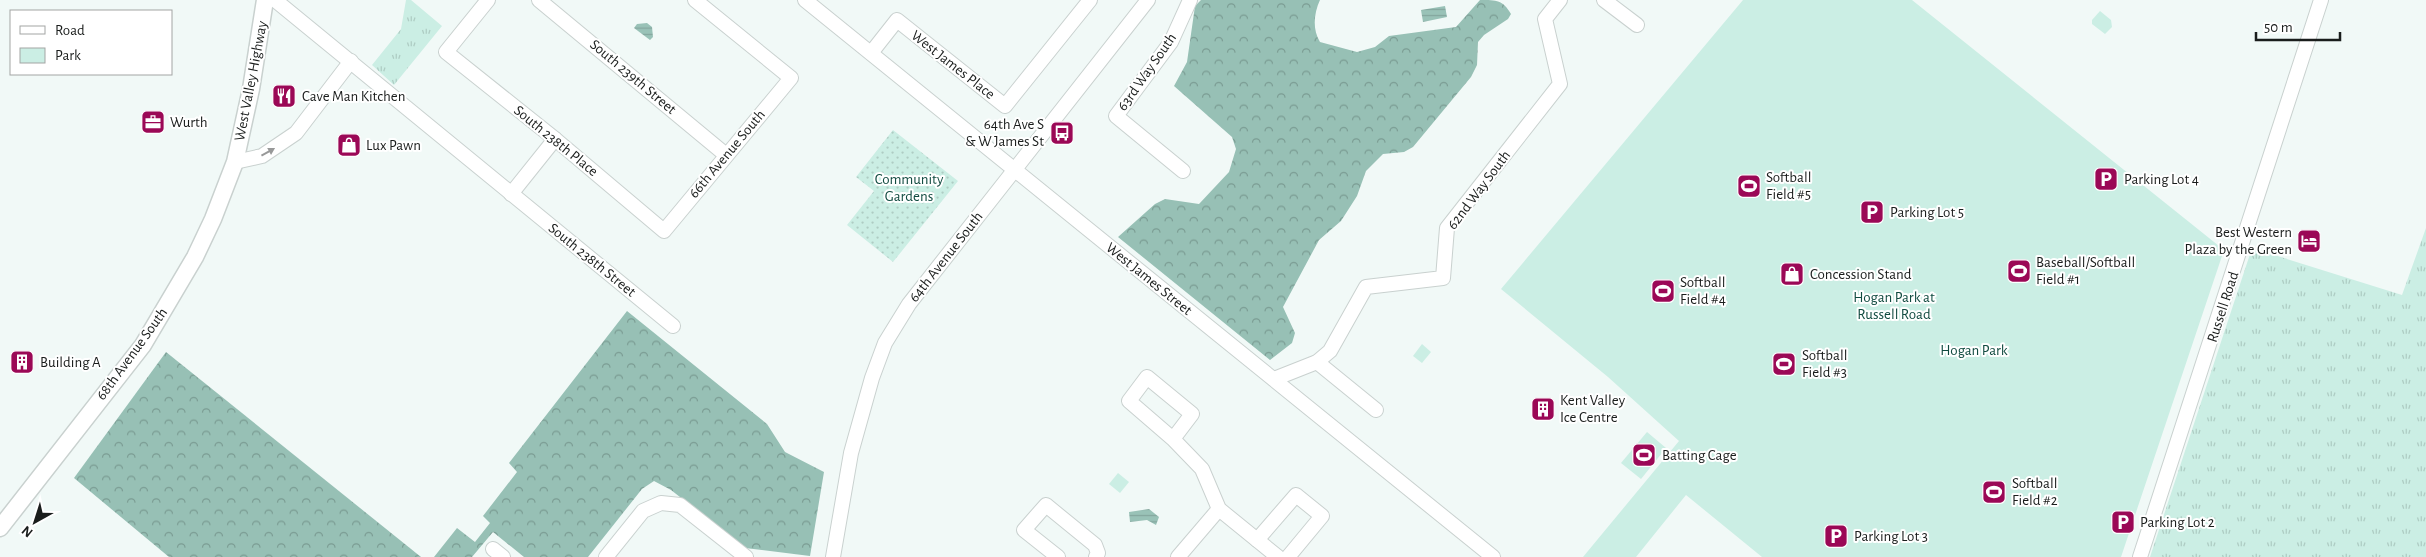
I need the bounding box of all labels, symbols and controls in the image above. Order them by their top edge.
legend [10,10,172,75]
scale bar [2256,10,2340,42]
street label: West Valley Highway [232,19,270,142]
text: 50 m [2264,20,2293,35]
text: Road [55,23,85,38]
street label: West James Place [908,28,998,102]
street label: 63rd Way South [1115,30,1179,114]
street label: South 239th Street [587,37,679,117]
text: Park [55,48,81,63]
restaurant icon: Cave Man Kitchen [271,83,297,109]
place label: Cave Man Kitchen [302,89,405,104]
street label: South 238th Place [511,103,601,179]
street label: 66th Avenue South [686,107,768,201]
office icon: Wurth [140,109,166,135]
place label: Wurth [170,115,208,130]
place label: 64th Ave S & W James St [965,117,1044,149]
bus stop icon: 64th Ave S & W James St [1049,120,1075,146]
shop icon: Lux Pawn [336,132,362,158]
place label: Lux Pawn [366,138,421,153]
one-way arrow [261,148,274,157]
street label: 62nd Way South [1445,148,1513,232]
parking icon: Parking Lot 4 [2093,166,2119,192]
place label: Softball Field #5 [1766,170,1811,202]
park label: Community Gardens [875,172,944,204]
place label: Parking Lot 4 [2124,172,2199,187]
sports icon: Softball Field #5 [1736,173,1762,199]
parking icon: Parking Lot 5 [1859,199,1885,225]
place label: Parking Lot 5 [1890,205,1964,220]
street label: 64th Avenue South [906,209,986,305]
street label: South 238th Street [546,220,639,300]
place label: Best Western Plaza by the Green [2185,225,2292,257]
hotel icon: Best Western Plaza by the Green [2296,228,2322,254]
street label: West James Street [1103,240,1195,318]
place label: Baseball/Softball Field #1 [2036,255,2135,287]
sports icon: Baseball/Softball Field #1 [2006,258,2032,284]
shop icon: Concession Stand [1779,261,1805,287]
place label: Concession Stand [1810,267,1912,282]
street label: Russell Road [2205,270,2242,344]
place label: Softball Field #4 [1680,275,1726,307]
sports icon: Softball Field #4 [1650,278,1676,304]
park label: Hogan Park at Russell Road [1853,290,1935,322]
street label: 68th Avenue South [94,305,170,403]
park label: Hogan Park [1940,343,2008,358]
place label: Softball Field #3 [1802,348,1847,380]
building icon: Building A [9,349,35,375]
sports icon: Softball Field #3 [1771,351,1797,377]
place label: Building A [40,355,101,370]
place label: Kent Valley Ice Centre [1560,393,1626,425]
building icon: Kent Valley Ice Centre [1530,396,1556,422]
sports icon: Batting Cage [1631,442,1657,468]
place label: Batting Cage [1662,448,1737,463]
place label: Softball Field #2 [2012,476,2058,508]
sports icon: Softball Field #2 [1981,479,2007,505]
north arrow [10,497,60,547]
parking icon: Parking Lot 2 [2110,509,2136,535]
place label: Parking Lot 2 [2140,515,2215,530]
text: N [19,523,36,540]
parking icon: Parking Lot 3 [1823,523,1849,549]
place label: Parking Lot 3 [1854,529,1928,544]

